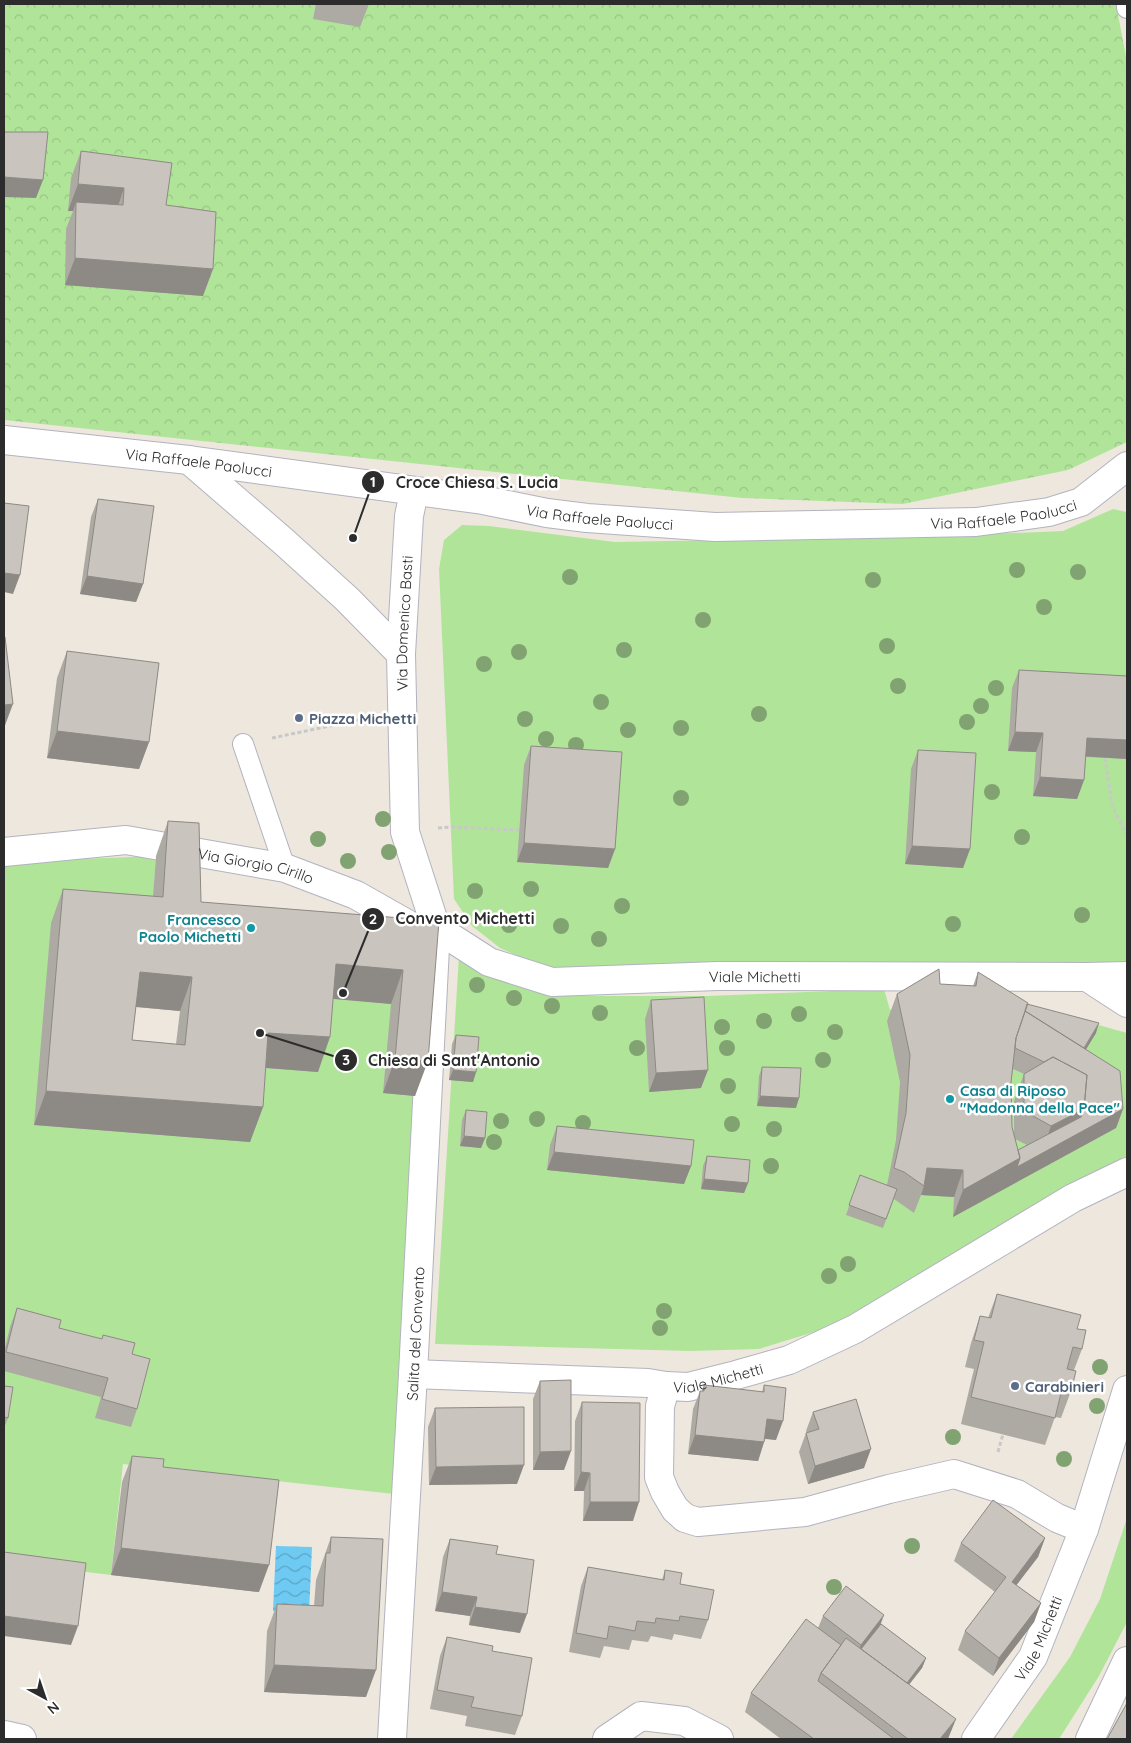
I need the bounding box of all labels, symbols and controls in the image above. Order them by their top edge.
street label: Via Raffaele Paolucci [124,444,273,481]
callout: Croce Chiesa S. Lucia [360,466,568,497]
text: 1 [370,472,376,491]
text: Croce Chiesa S. Lucia [396,472,558,492]
street label: Via Raffaele Paolucci [930,494,1079,532]
street label: Via Raffaele Paolucci [525,500,674,534]
street label: Via Domenico Basti [391,555,416,691]
place label: Piazza Michetti [309,709,416,728]
marker: Piazza Michetti [293,712,305,724]
street label: Via Giorgio Cirillo [197,843,317,888]
callout: Convento Michetti [360,903,545,934]
text: Convento Michetti [395,908,535,928]
text: 2 [369,909,377,928]
place label: Francesco Paolo Michetti [139,910,241,946]
marker: Francesco Paolo Michetti [245,922,257,934]
street label: Viale Michetti [708,966,801,986]
callout: Chiesa di Sant'Antonio [333,1045,550,1076]
text: 3 [342,1050,350,1069]
text: Chiesa di Sant'Antonio [368,1050,540,1070]
place label: Casa di Riposo "Madonna della Pace" [960,1081,1120,1117]
marker: Casa di Riposo "Madonna della Pace" [944,1093,956,1105]
street label: Salita del Convento [402,1266,428,1401]
street label: Viale Michetti [673,1358,765,1397]
place label: Carabinieri [1025,1377,1104,1396]
marker: Carabinieri [1009,1380,1021,1392]
street label: Viale Michetti [1010,1593,1066,1684]
north arrow [20,1673,70,1723]
text: N [44,1698,63,1718]

